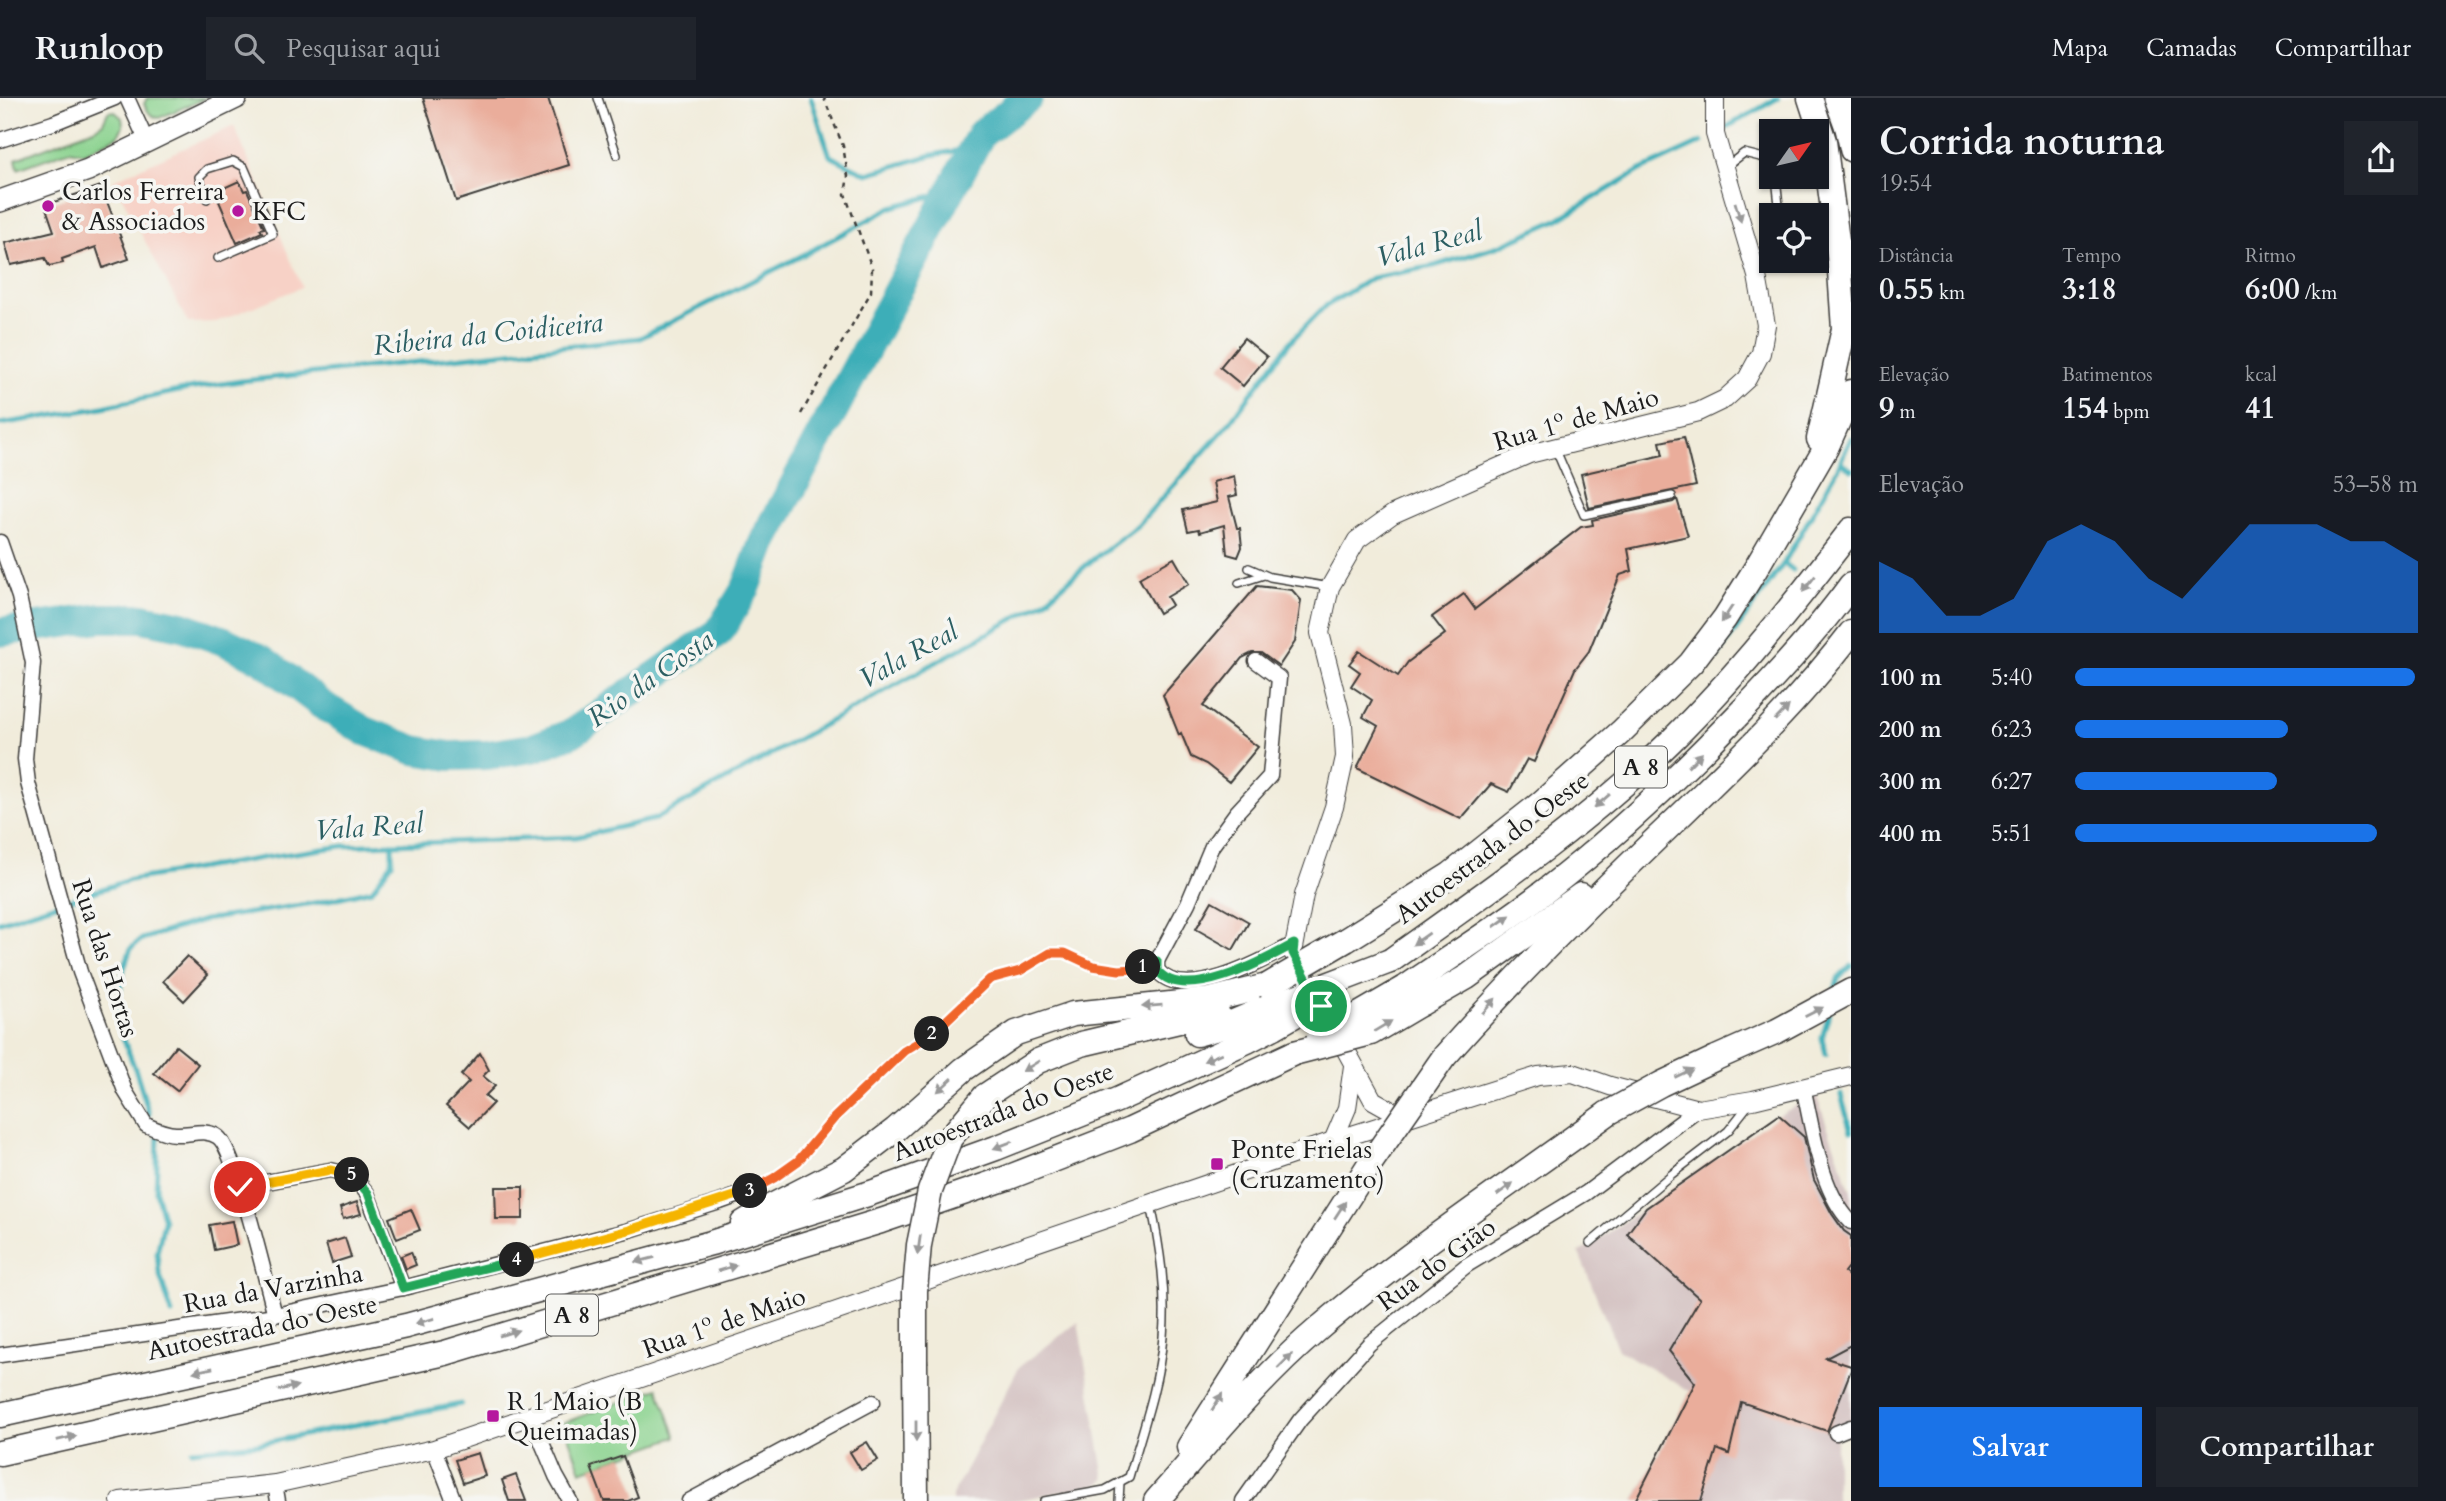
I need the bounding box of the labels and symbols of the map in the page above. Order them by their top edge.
north arrow [1759,119,1829,189]
place label: Carlos Ferreira & Associados [62,174,224,239]
place label: KFC [252,194,306,229]
marker: Carlos Ferreira & Associados [40,198,56,214]
one-way arrow [1734,201,1744,222]
marker: KFC [230,203,246,219]
water label: Vala Real [1372,211,1488,276]
water label: Ribeira da Coidiceira [371,303,605,365]
street label: Rua 1º de Maio [1490,379,1663,460]
one-way arrow [1802,574,1817,592]
one-way arrow [1721,604,1734,624]
water label: Vala Real [852,611,966,698]
water label: Rio da Costa [580,621,721,736]
one-way arrow [1774,705,1791,722]
road number: A 8 [1615,746,1667,788]
one-way arrow [1686,752,1702,769]
street label: Autoestrada do Oeste [1388,763,1596,932]
one-way arrow [1593,793,1611,809]
water label: Vala Real [314,804,426,850]
street label: Rua das Hortas [63,874,148,1042]
one-way arrow [1493,914,1511,928]
one-way arrow [1412,932,1430,946]
pin: 1 [1126,950,1160,984]
pin [1291,976,1351,1036]
one-way arrow [1481,997,1497,1015]
one-way arrow [1141,1001,1163,1012]
one-way arrow [1805,1006,1825,1018]
pin: 2 [914,1016,950,1052]
one-way arrow [1373,1020,1392,1033]
one-way arrow [1203,1051,1223,1063]
street label: Autoestrada do Oeste [887,1053,1119,1170]
one-way arrow [1021,1059,1041,1072]
one-way arrow [1673,1067,1694,1078]
one-way arrow [937,1077,954,1093]
place label: Ponte Frielas (Cruzamento) [1231,1132,1385,1197]
one-way arrow [993,1140,1014,1151]
marker: Ponte Frielas (Cruzamento) [1209,1156,1225,1172]
pin [210,1157,270,1217]
pin: 5 [334,1158,370,1192]
pin: 3 [732,1174,768,1208]
one-way arrow [1496,1182,1514,1196]
one-way arrow [1333,1201,1346,1220]
street label: Rua do Gião [1370,1210,1503,1319]
one-way arrow [914,1234,925,1256]
pin: 4 [500,1242,534,1278]
street label: Rua da Varzinha [181,1255,366,1321]
one-way arrow [633,1255,655,1266]
one-way arrow [717,1262,738,1272]
street label: Rua 1º de Maio [638,1278,810,1367]
street label: Autoestrada do Oeste [144,1286,380,1369]
road number: A 8 [546,1294,598,1336]
one-way arrow [414,1316,436,1327]
one-way arrow [499,1328,520,1338]
one-way arrow [1276,1353,1293,1369]
one-way arrow [192,1365,214,1376]
one-way arrow [278,1382,300,1393]
place label: R 1 Maio (B Queimadas) [507,1384,642,1449]
one-way arrow [1211,1392,1224,1412]
marker: R 1 Maio (B Queimadas) [485,1408,501,1424]
one-way arrow [910,1421,921,1443]
one-way arrow [56,1433,78,1444]

